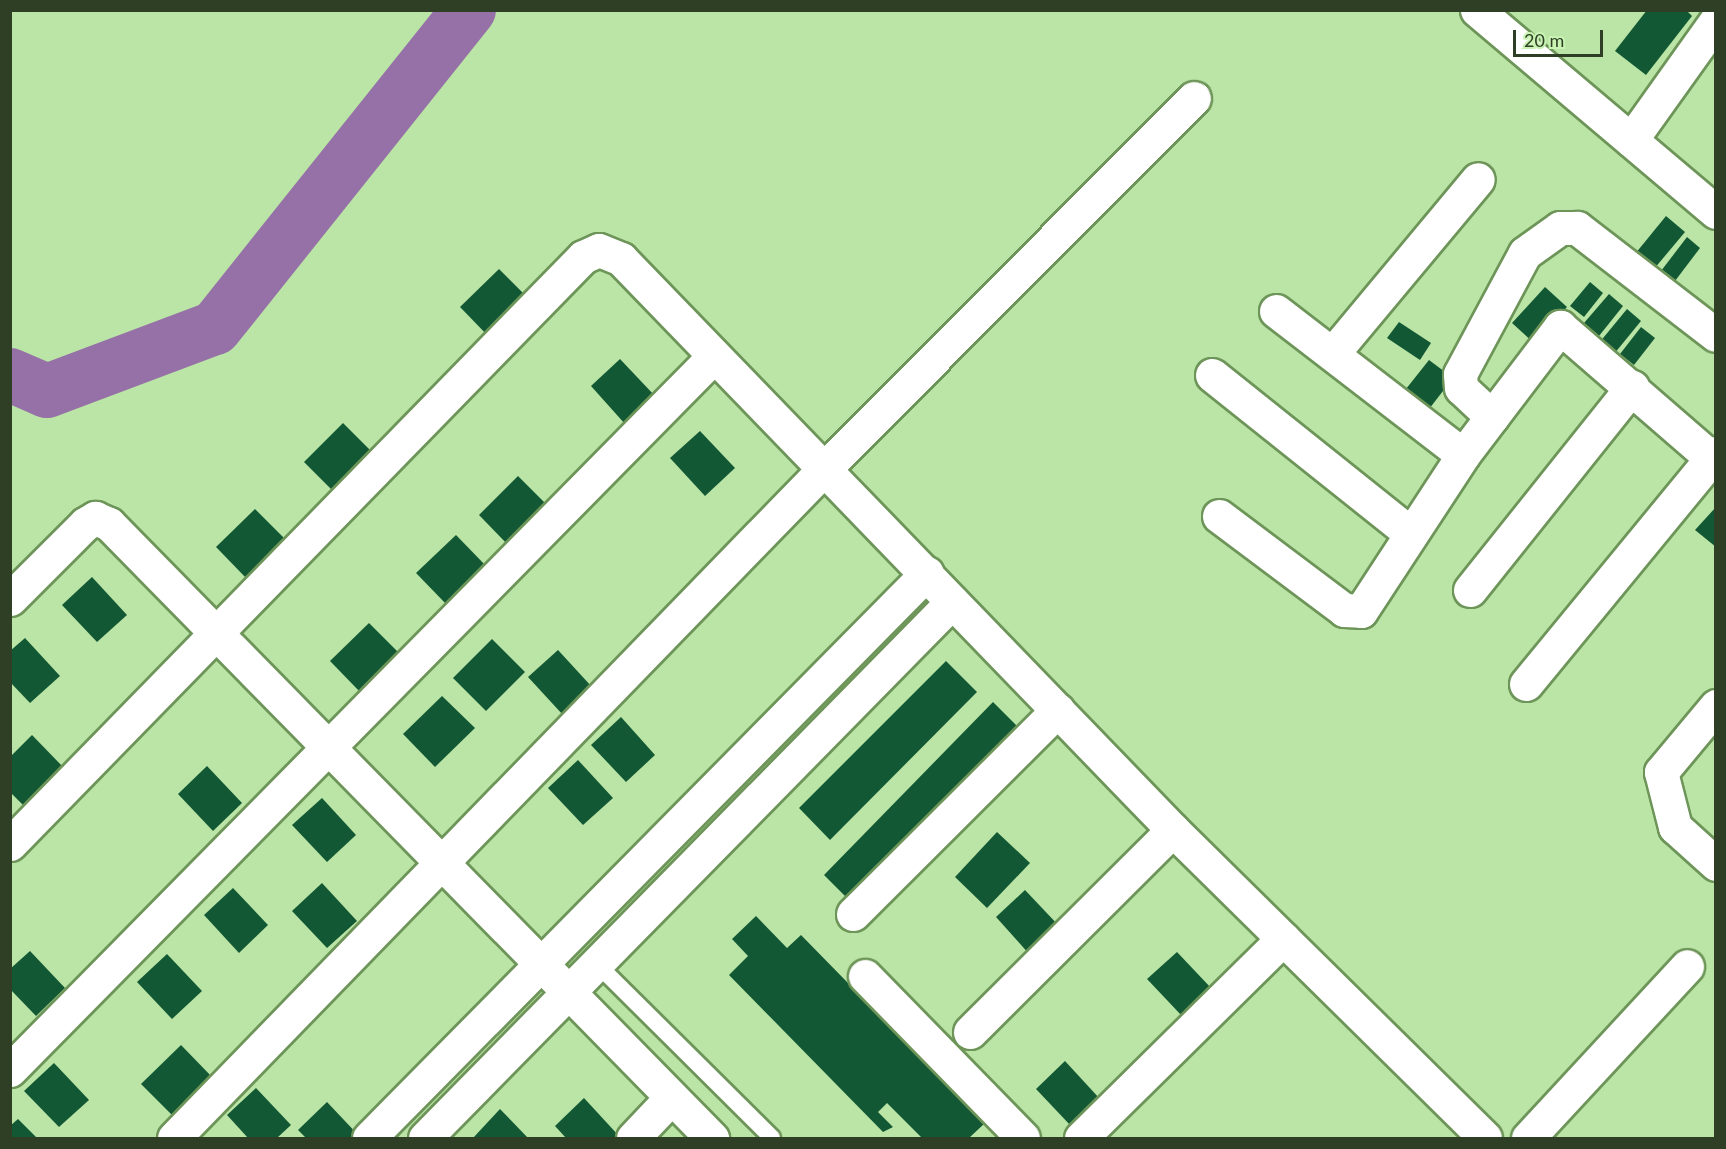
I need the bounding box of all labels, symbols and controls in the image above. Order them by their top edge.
scale bar [1516,18,1606,56]
text: 20 m [1524,29,1564,51]

